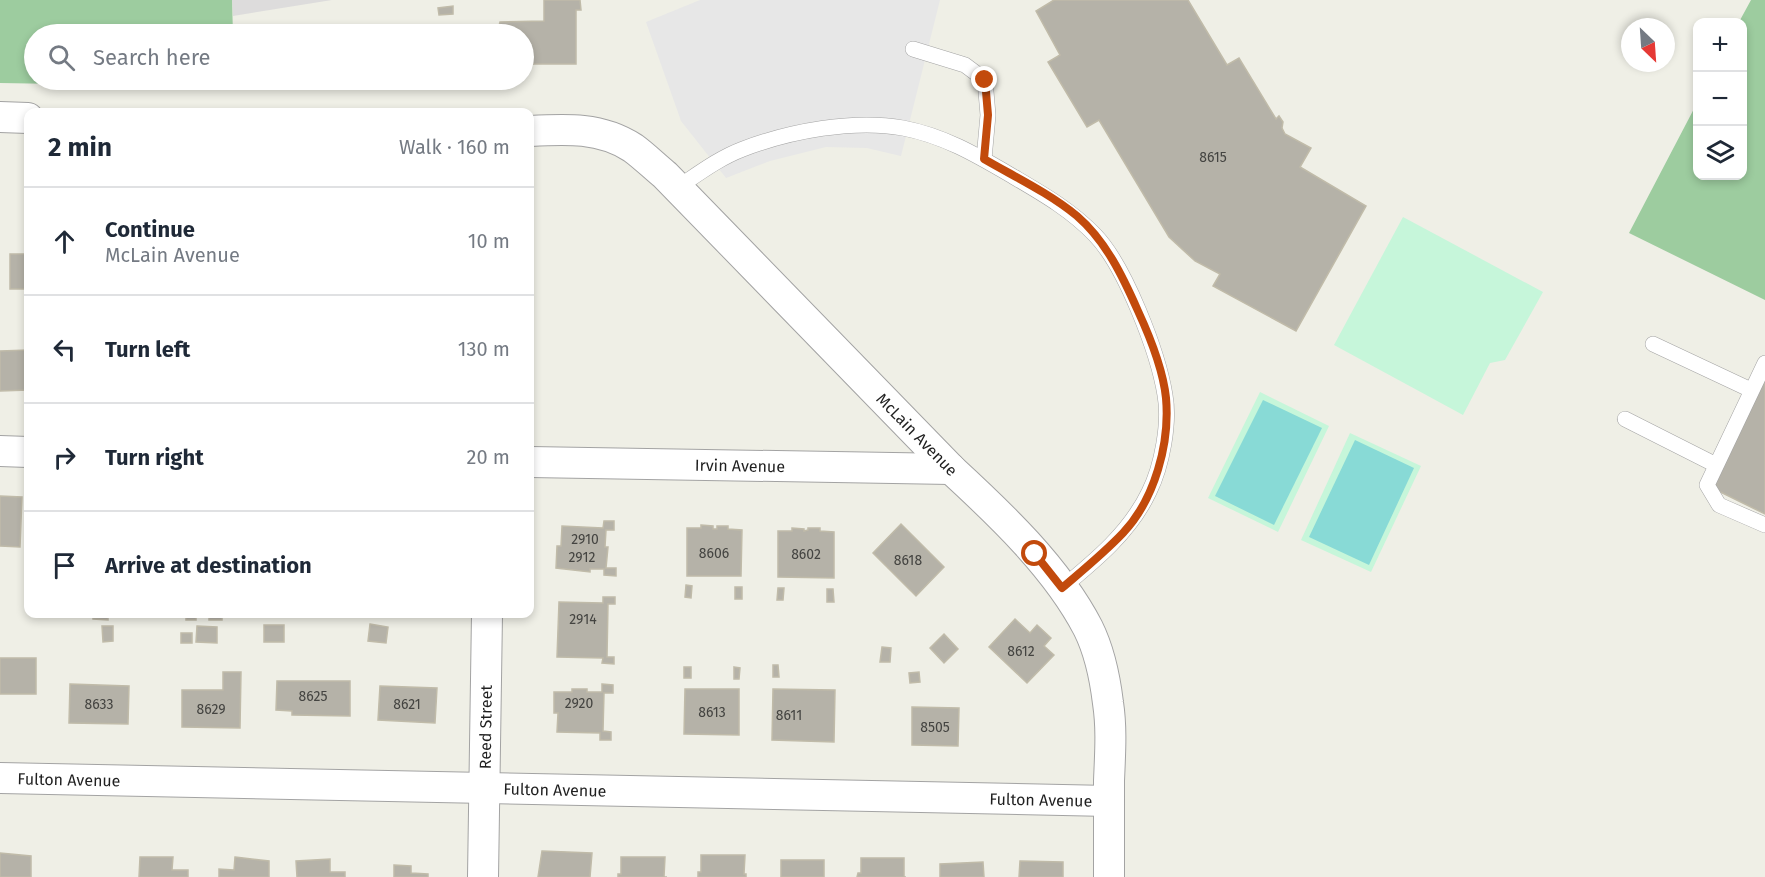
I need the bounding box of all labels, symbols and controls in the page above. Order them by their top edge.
north arrow [1621,18,1675,72]
map controls [1693,18,1747,180]
button: + [1693,18,1747,72]
search box [24,24,534,90]
icon: search [45,41,78,74]
text: Search here [93,44,211,71]
route end [971,66,997,92]
button: − [1693,72,1747,126]
button: layers [1693,126,1747,180]
text: 2 min [48,132,112,163]
text: Walk · 160 m [399,135,510,159]
house number: 8615 [1199,149,1227,166]
text: Continue [105,216,195,243]
icon: ahead [48,225,81,258]
text: 10 m [468,229,510,253]
text: McLain Avenue [105,243,240,267]
icon: left [48,333,81,366]
text: Turn left [105,336,190,363]
text: 130 m [458,337,510,361]
street label: McLain Avenue [872,389,961,480]
icon: right [48,441,81,474]
text: Turn right [105,444,204,471]
text: 20 m [467,445,510,469]
street label: Irvin Avenue [695,456,785,476]
house number: 2910 [571,531,599,548]
route start [1021,540,1047,566]
house number: 8606 [699,545,729,562]
house number: 8602 [791,546,821,563]
icon: arrive [48,549,81,582]
house number: 2912 [569,549,595,566]
text: Arrive at destination [105,552,312,579]
house number: 8618 [894,552,922,569]
house number: 2914 [569,611,597,628]
house number: 8612 [1007,643,1035,660]
street label: Reed Street [476,685,496,769]
house number: 8625 [299,688,327,705]
house number: 2920 [565,695,593,712]
house number: 8633 [84,696,114,713]
house number: 8621 [393,696,421,713]
house number: 8629 [196,701,226,718]
house number: 8613 [698,704,726,721]
house number: 8611 [776,707,802,724]
house number: 8505 [920,719,950,736]
street label: Fulton Avenue [17,769,121,790]
street label: Fulton Avenue [503,779,607,801]
street label: Fulton Avenue [989,790,1092,811]

